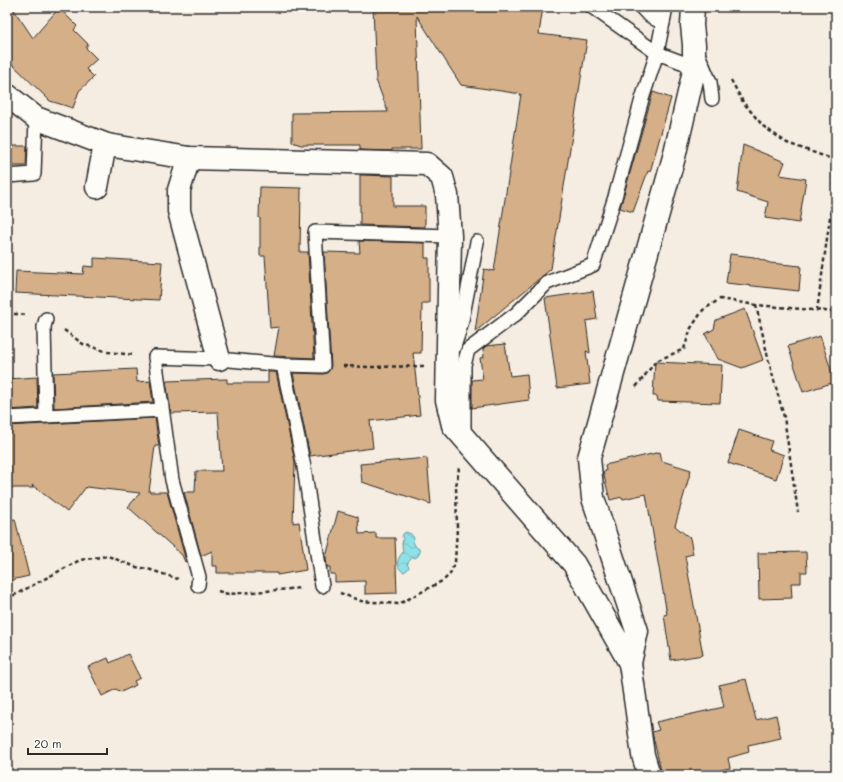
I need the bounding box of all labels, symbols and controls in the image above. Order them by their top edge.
scale bar [28,730,107,756]
text: 20 m [34,735,62,751]

